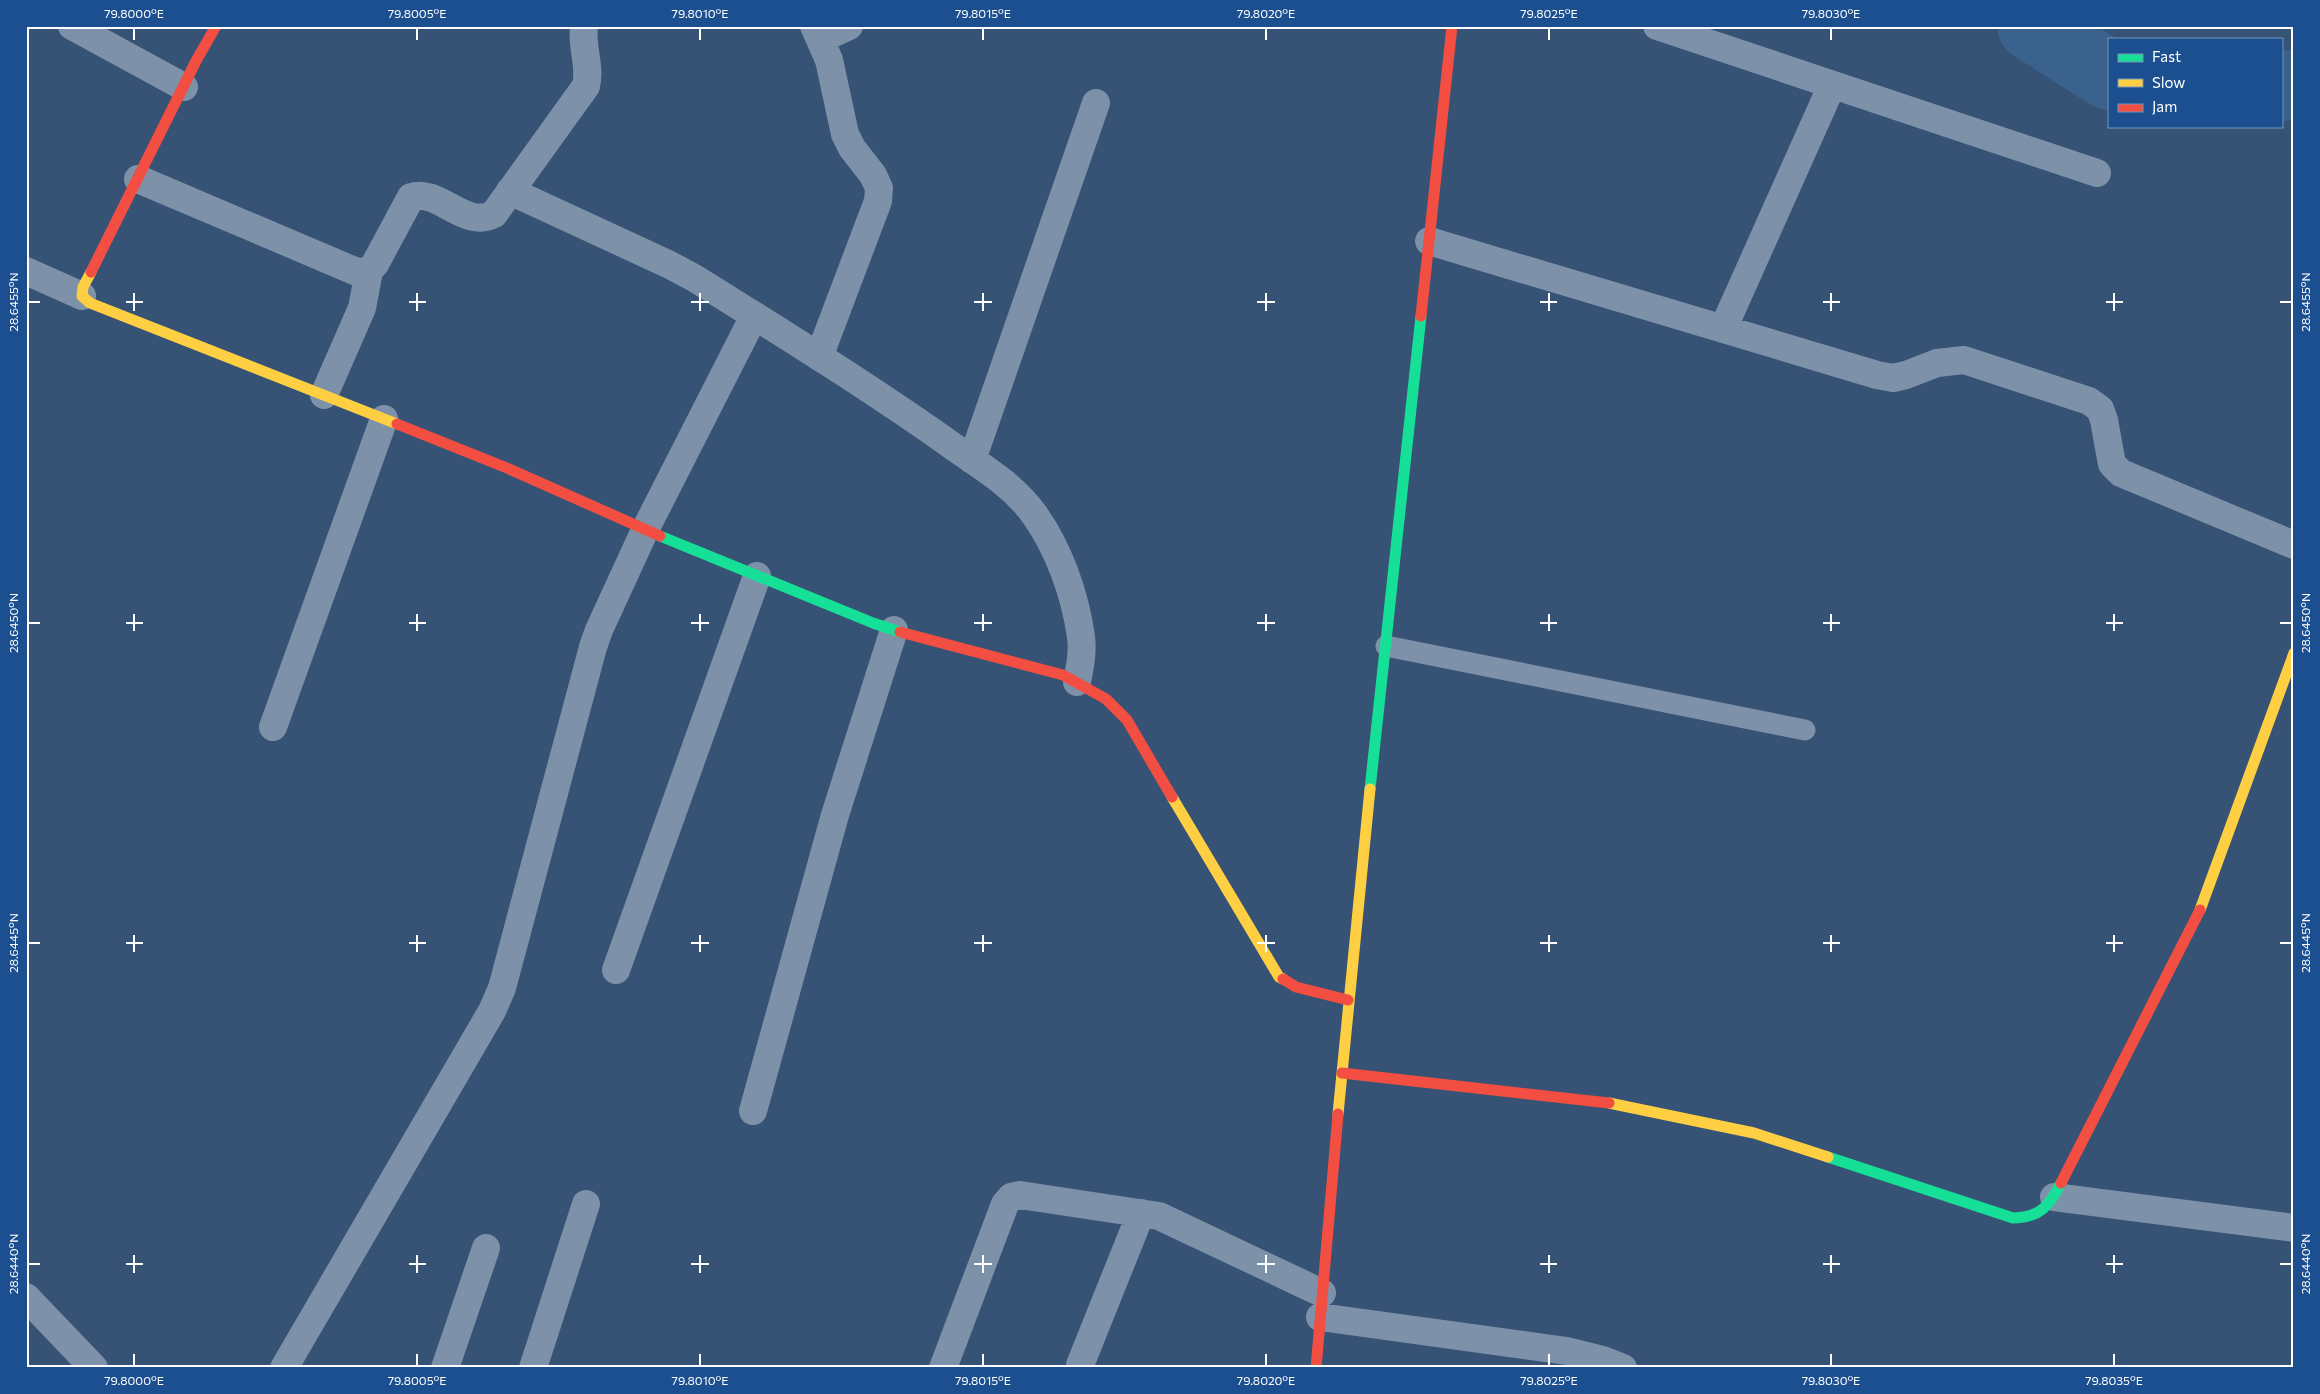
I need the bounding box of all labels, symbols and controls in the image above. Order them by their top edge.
text: 79.8000°E [104,6,164,20]
text: 79.8005°E [388,6,446,20]
text: 79.8010°E [672,6,728,20]
text: 79.8015°E [955,6,1011,20]
text: 79.8020°E [1237,6,1295,20]
text: 79.8025°E [1520,6,1578,20]
text: 79.8030°E [1802,6,1860,20]
legend [2108,38,2282,128]
text: Fast [2152,47,2181,65]
text: Slow [2152,73,2185,91]
text: Jam [2152,97,2177,115]
text: 28.6455°N [6,272,20,332]
text: 28.6455°N [2298,272,2312,332]
text: 28.6450°N [6,593,20,653]
text: 28.6450°N [2298,593,2312,653]
text: 28.6445°N [6,913,20,973]
text: 28.6445°N [2298,913,2312,973]
text: 28.6440°N [6,1234,20,1294]
text: 28.6440°N [2298,1234,2312,1294]
text: 79.8000°E [104,1373,164,1387]
text: 79.8005°E [388,1373,446,1387]
text: 79.8010°E [672,1373,728,1387]
text: 79.8015°E [955,1373,1011,1387]
text: 79.8020°E [1237,1373,1295,1387]
text: 79.8025°E [1520,1373,1578,1387]
text: 79.8030°E [1802,1373,1860,1387]
text: 79.8035°E [2085,1373,2143,1387]

